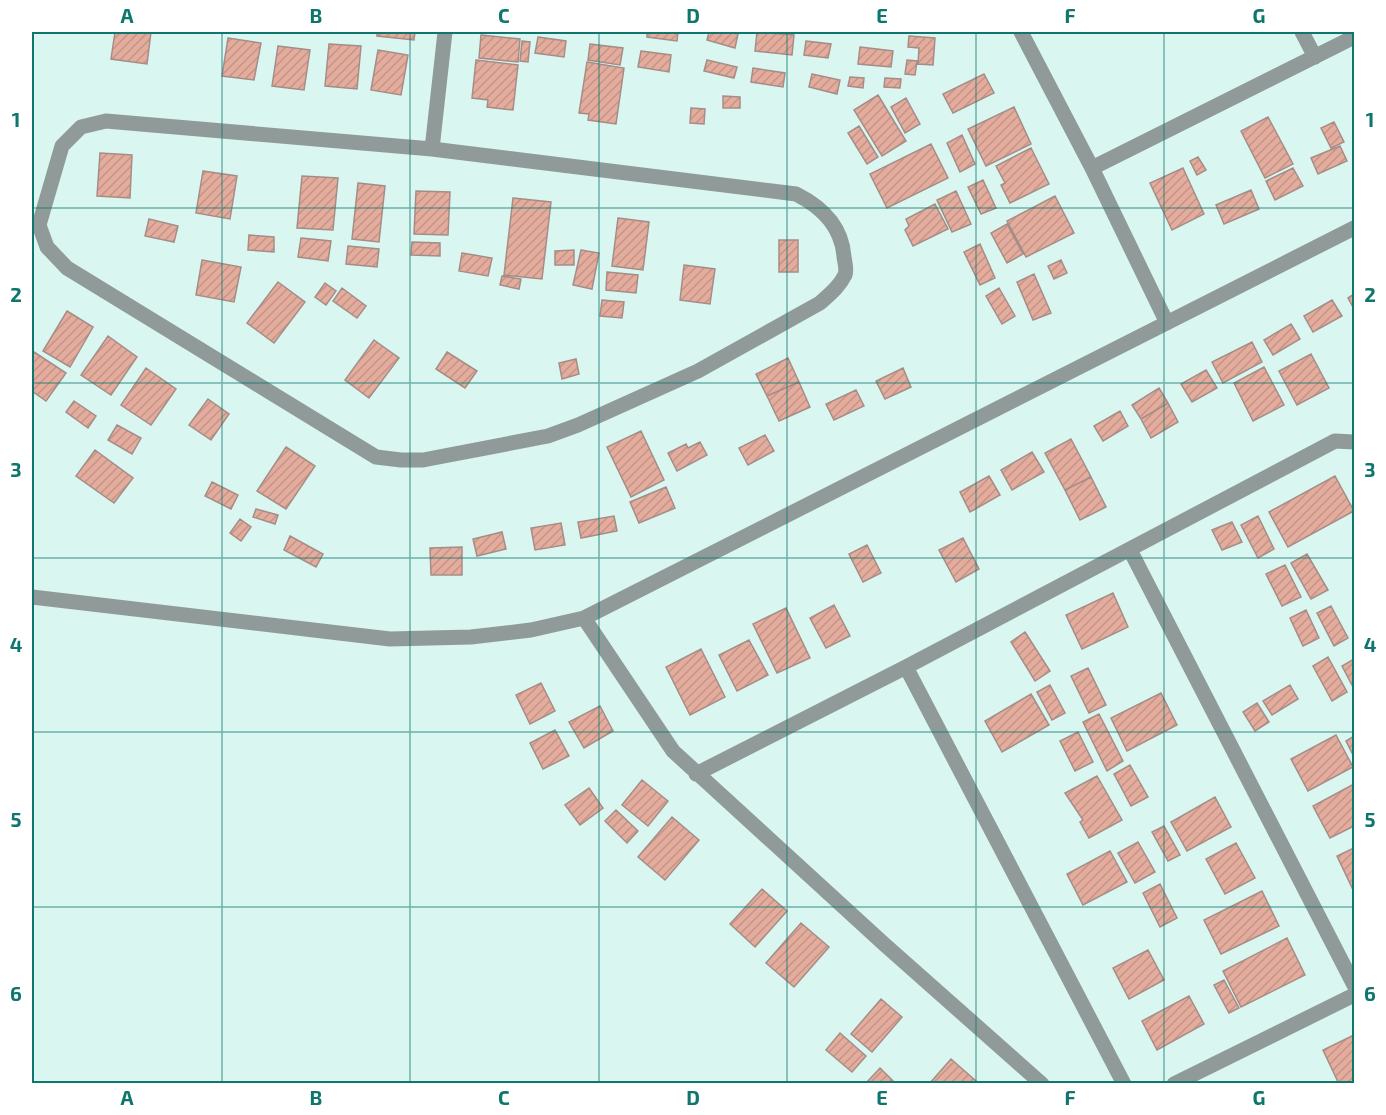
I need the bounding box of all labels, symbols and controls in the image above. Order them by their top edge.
text: A [120,3,134,27]
text: B [310,3,322,27]
text: C [498,3,510,27]
text: D [686,3,700,27]
text: E [876,3,888,27]
text: F [1064,3,1076,27]
text: G [1253,3,1265,27]
text: 1 [12,107,20,131]
text: 1 [1366,107,1374,131]
text: 2 [10,282,22,306]
text: 2 [1364,282,1376,306]
text: 3 [10,457,22,481]
text: 3 [1364,457,1376,481]
text: 4 [10,632,23,656]
text: 4 [1364,632,1377,656]
text: 5 [10,807,22,831]
text: 5 [1364,807,1376,831]
text: 6 [10,981,22,1005]
text: 6 [1364,981,1376,1005]
text: A [120,1085,134,1109]
text: B [310,1085,322,1109]
text: C [498,1085,510,1109]
text: D [686,1085,700,1109]
text: E [876,1085,888,1109]
text: F [1064,1085,1076,1109]
text: G [1253,1085,1265,1109]

